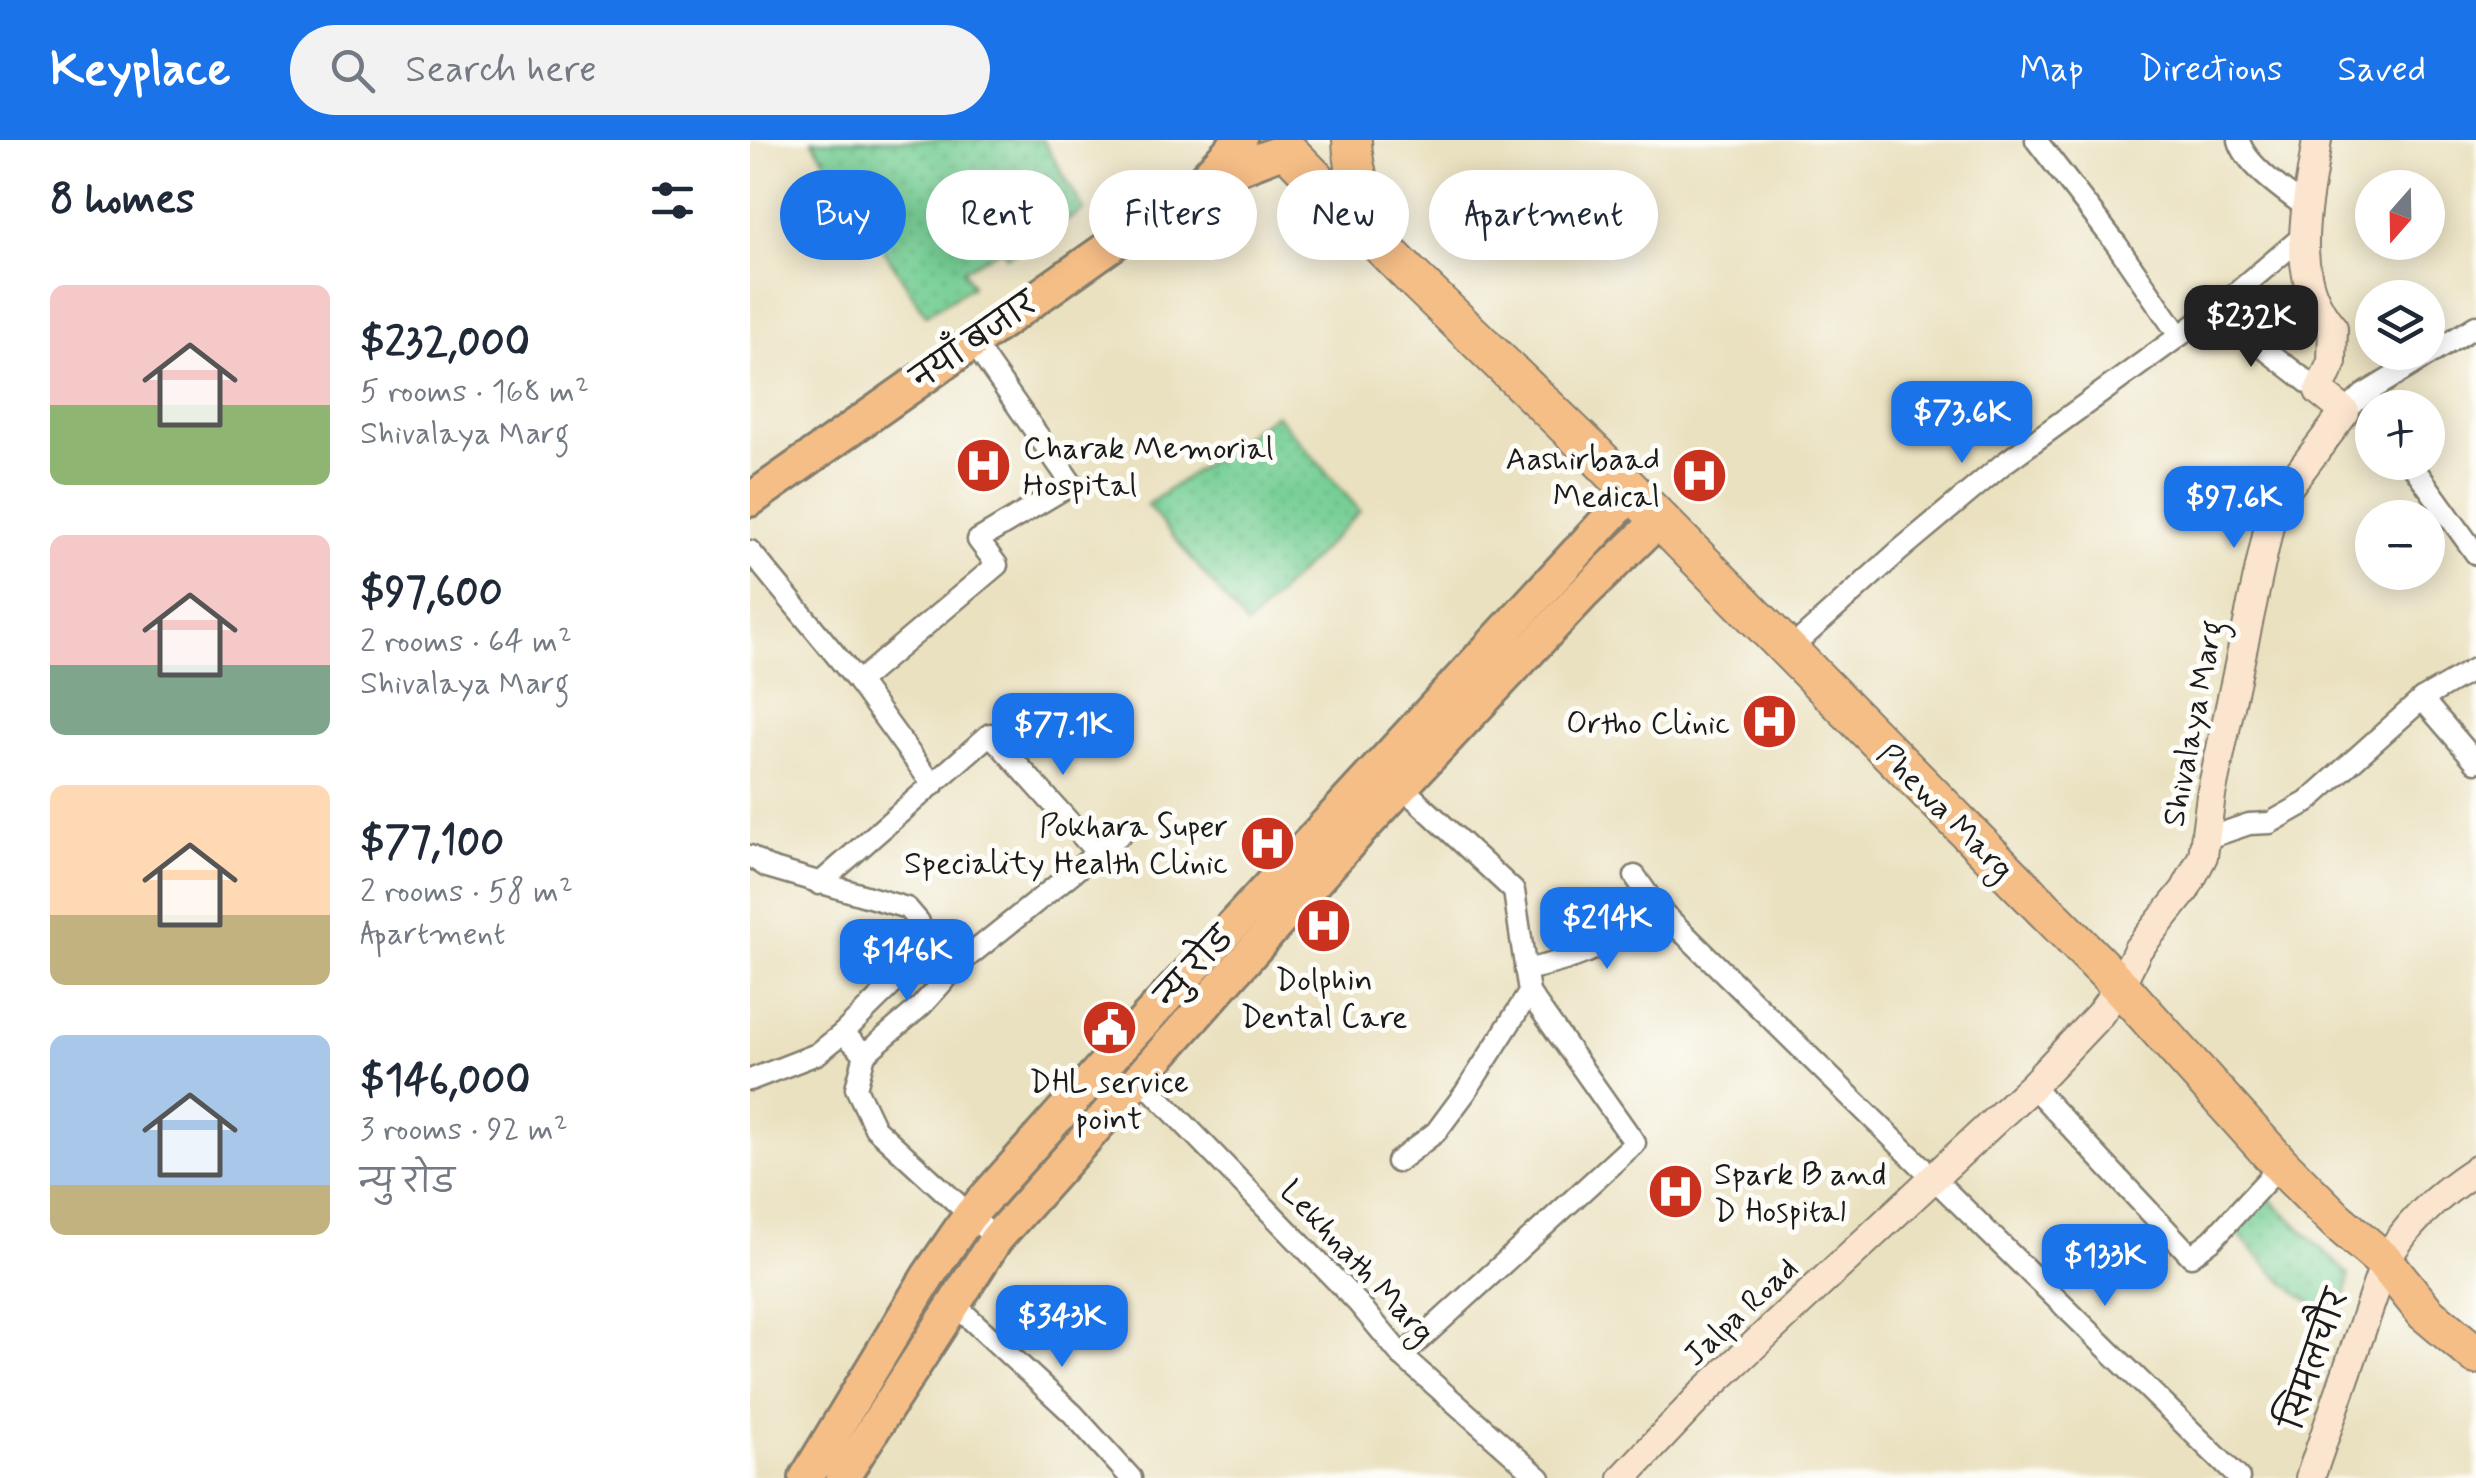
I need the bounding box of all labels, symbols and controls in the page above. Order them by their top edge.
search box [290,25,990,115]
text: Keyplace [50,39,230,102]
icon: search [325,43,380,98]
text: Search here [405,46,597,95]
text: Map [2020,47,2084,93]
text: Directions [2139,47,2283,93]
text: Saved [2338,47,2426,93]
chip: Buy [780,170,906,260]
chip: Rent [926,170,1069,260]
chip: Filters [1089,170,1257,260]
chip: New [1277,170,1409,260]
chip: Apartment [1429,170,1658,260]
north arrow [2355,170,2445,260]
map controls [2355,170,2445,590]
text: 8 homes [50,173,195,228]
icon: filters [645,173,700,228]
street label: नयाँ बजार [899,277,1047,401]
button: layers [2355,280,2445,370]
pin: $232K [2181,285,2321,370]
text: $232K [2206,296,2296,338]
text: $232,000 [360,316,530,371]
icon: home [130,325,250,445]
text: 5 rooms · 168 m² [360,371,589,413]
pin: $73.6K [1881,381,2043,466]
button: + [2355,390,2445,480]
text: $73.6K [1913,392,2011,434]
text: Shivalaya Marg [360,413,570,455]
place label: Charak Memorial Hospital [1023,428,1274,507]
hospital icon: Charak Memorial Hospital [954,435,1014,495]
place label: Aashirbaad Medical [1506,439,1660,518]
hospital icon: Aashirbaad Medical [1669,446,1729,506]
pin: $97.6K [2153,466,2315,551]
text: $97.6K [2186,477,2282,519]
button: − [2355,500,2445,590]
text: $97,600 [360,566,503,621]
icon: home [130,575,250,695]
street label: Shivalaya Marg [2153,617,2238,831]
text: 2 rooms · 64 m² [360,621,572,663]
text: Shivalaya Marg [360,663,570,705]
hospital icon: Ortho Clinic [1739,692,1799,752]
pin: $77.1K [982,693,1144,778]
place label: Ortho Clinic [1566,703,1730,745]
text: $77.1K [1014,704,1112,746]
street label: Phewa Marg [1866,735,2022,891]
place label: Pokhara Super Speciality Health Clinic [904,806,1228,885]
hospital icon: Pokhara Super Speciality Health Clinic [1237,813,1297,873]
text: $77,100 [360,816,504,871]
icon: home [130,825,250,945]
text: 2 rooms · 58 m² [360,871,573,913]
pin: $214K [1537,887,1677,972]
hospital icon: Dolphin Dental Care [1294,895,1354,955]
text: $214K [1562,898,1652,940]
text: Apartment [360,913,505,955]
street label: न्यु रोड [1142,913,1245,1019]
pin: $146K [837,919,977,1004]
text: $146K [862,930,952,972]
place label: Dolphin Dental Care [1240,960,1408,1039]
public building icon: DHL service point [1079,997,1139,1057]
text: $146,000 [360,1054,531,1109]
place label: DHL service point [1029,1062,1189,1141]
icon: home [130,1075,250,1195]
text: 3 rooms · 92 m² [360,1109,568,1151]
place label: Spark B and D Hospital [1714,1154,1886,1233]
hospital icon: Spark B and D Hospital [1645,1161,1705,1221]
text: न्यु रोड [360,1162,455,1204]
street label: Lekhnath Marg [1268,1172,1443,1354]
pin: $133K [2035,1224,2175,1309]
text: $133K [2064,1235,2146,1277]
street label: Jalpa Road [1675,1249,1808,1376]
street label: सिमलचौर [2264,1279,2360,1437]
pin: $343K [992,1285,1132,1370]
text: $343K [1018,1296,1106,1338]

